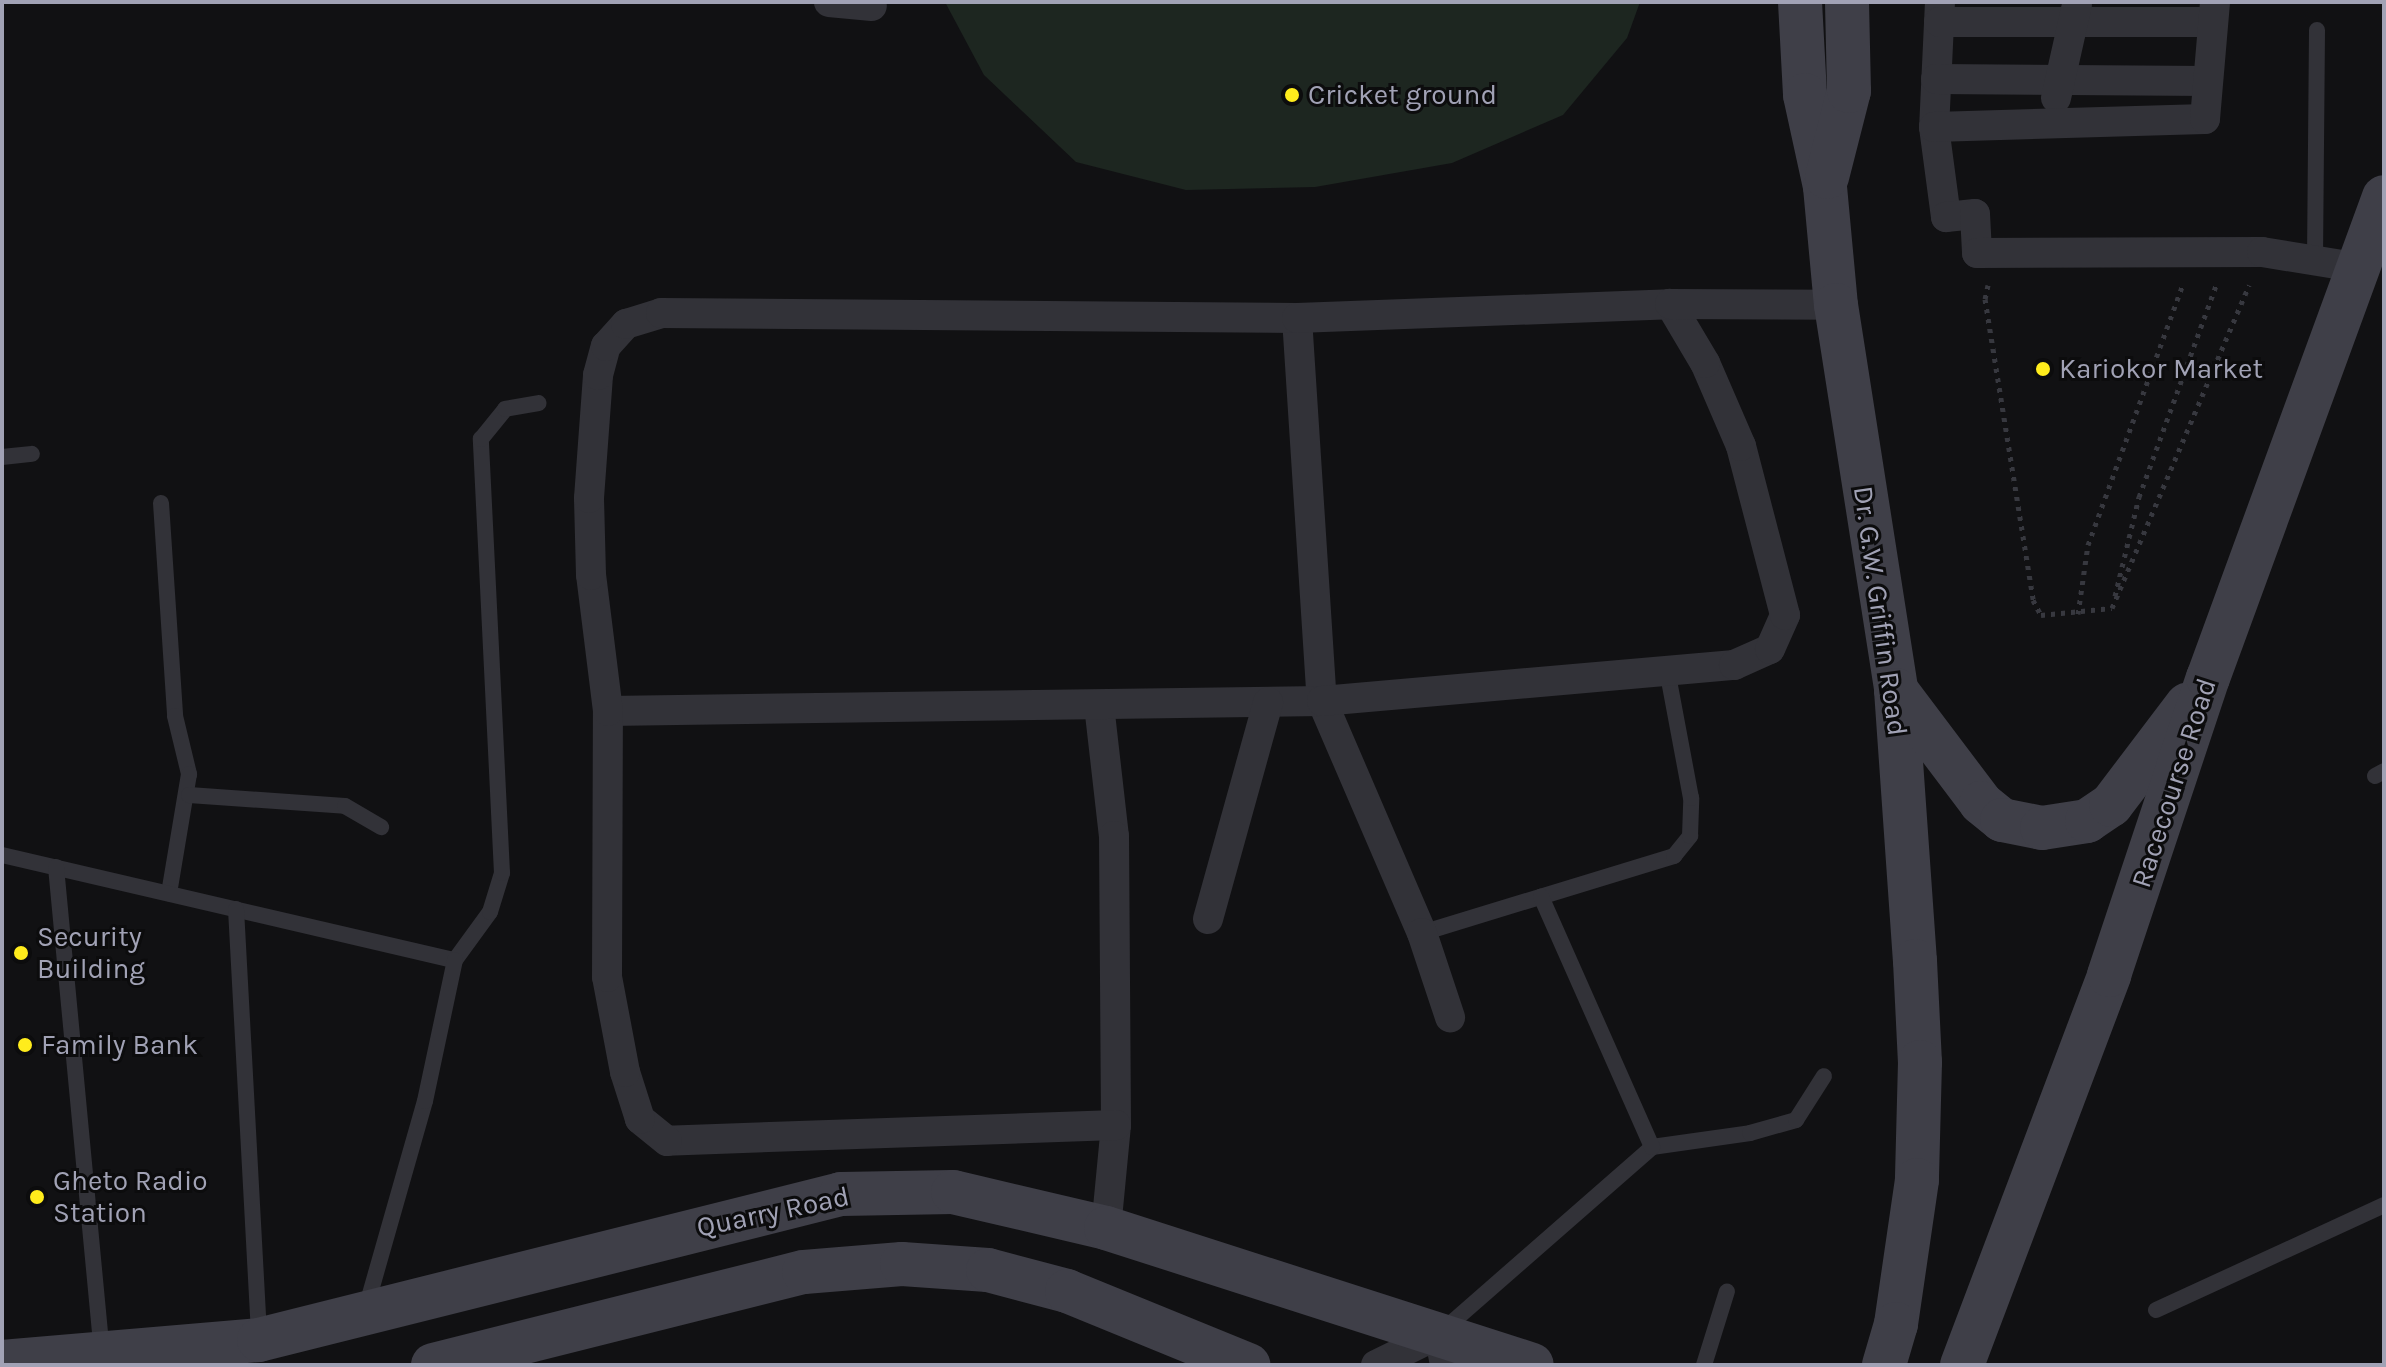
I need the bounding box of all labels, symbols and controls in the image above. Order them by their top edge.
place label: Cricket ground [1308,78,1497,112]
marker: Cricket ground [1283,86,1301,104]
place label: Kariokor Market [2059,352,2263,386]
marker: Kariokor Market [2034,360,2052,378]
street label: Dr. G.W. Griffin Road [1846,484,1914,738]
street label: Racecourse Road [2124,674,2224,892]
place label: Security Building [37,920,145,986]
marker: Security Building [12,944,30,962]
place label: Family Bank [41,1028,198,1062]
marker: Family Bank [16,1036,34,1054]
place label: Gheto Radio Station [53,1164,208,1230]
street label: Quarry Road [694,1179,852,1245]
marker: Gheto Radio Station [28,1188,46,1206]

